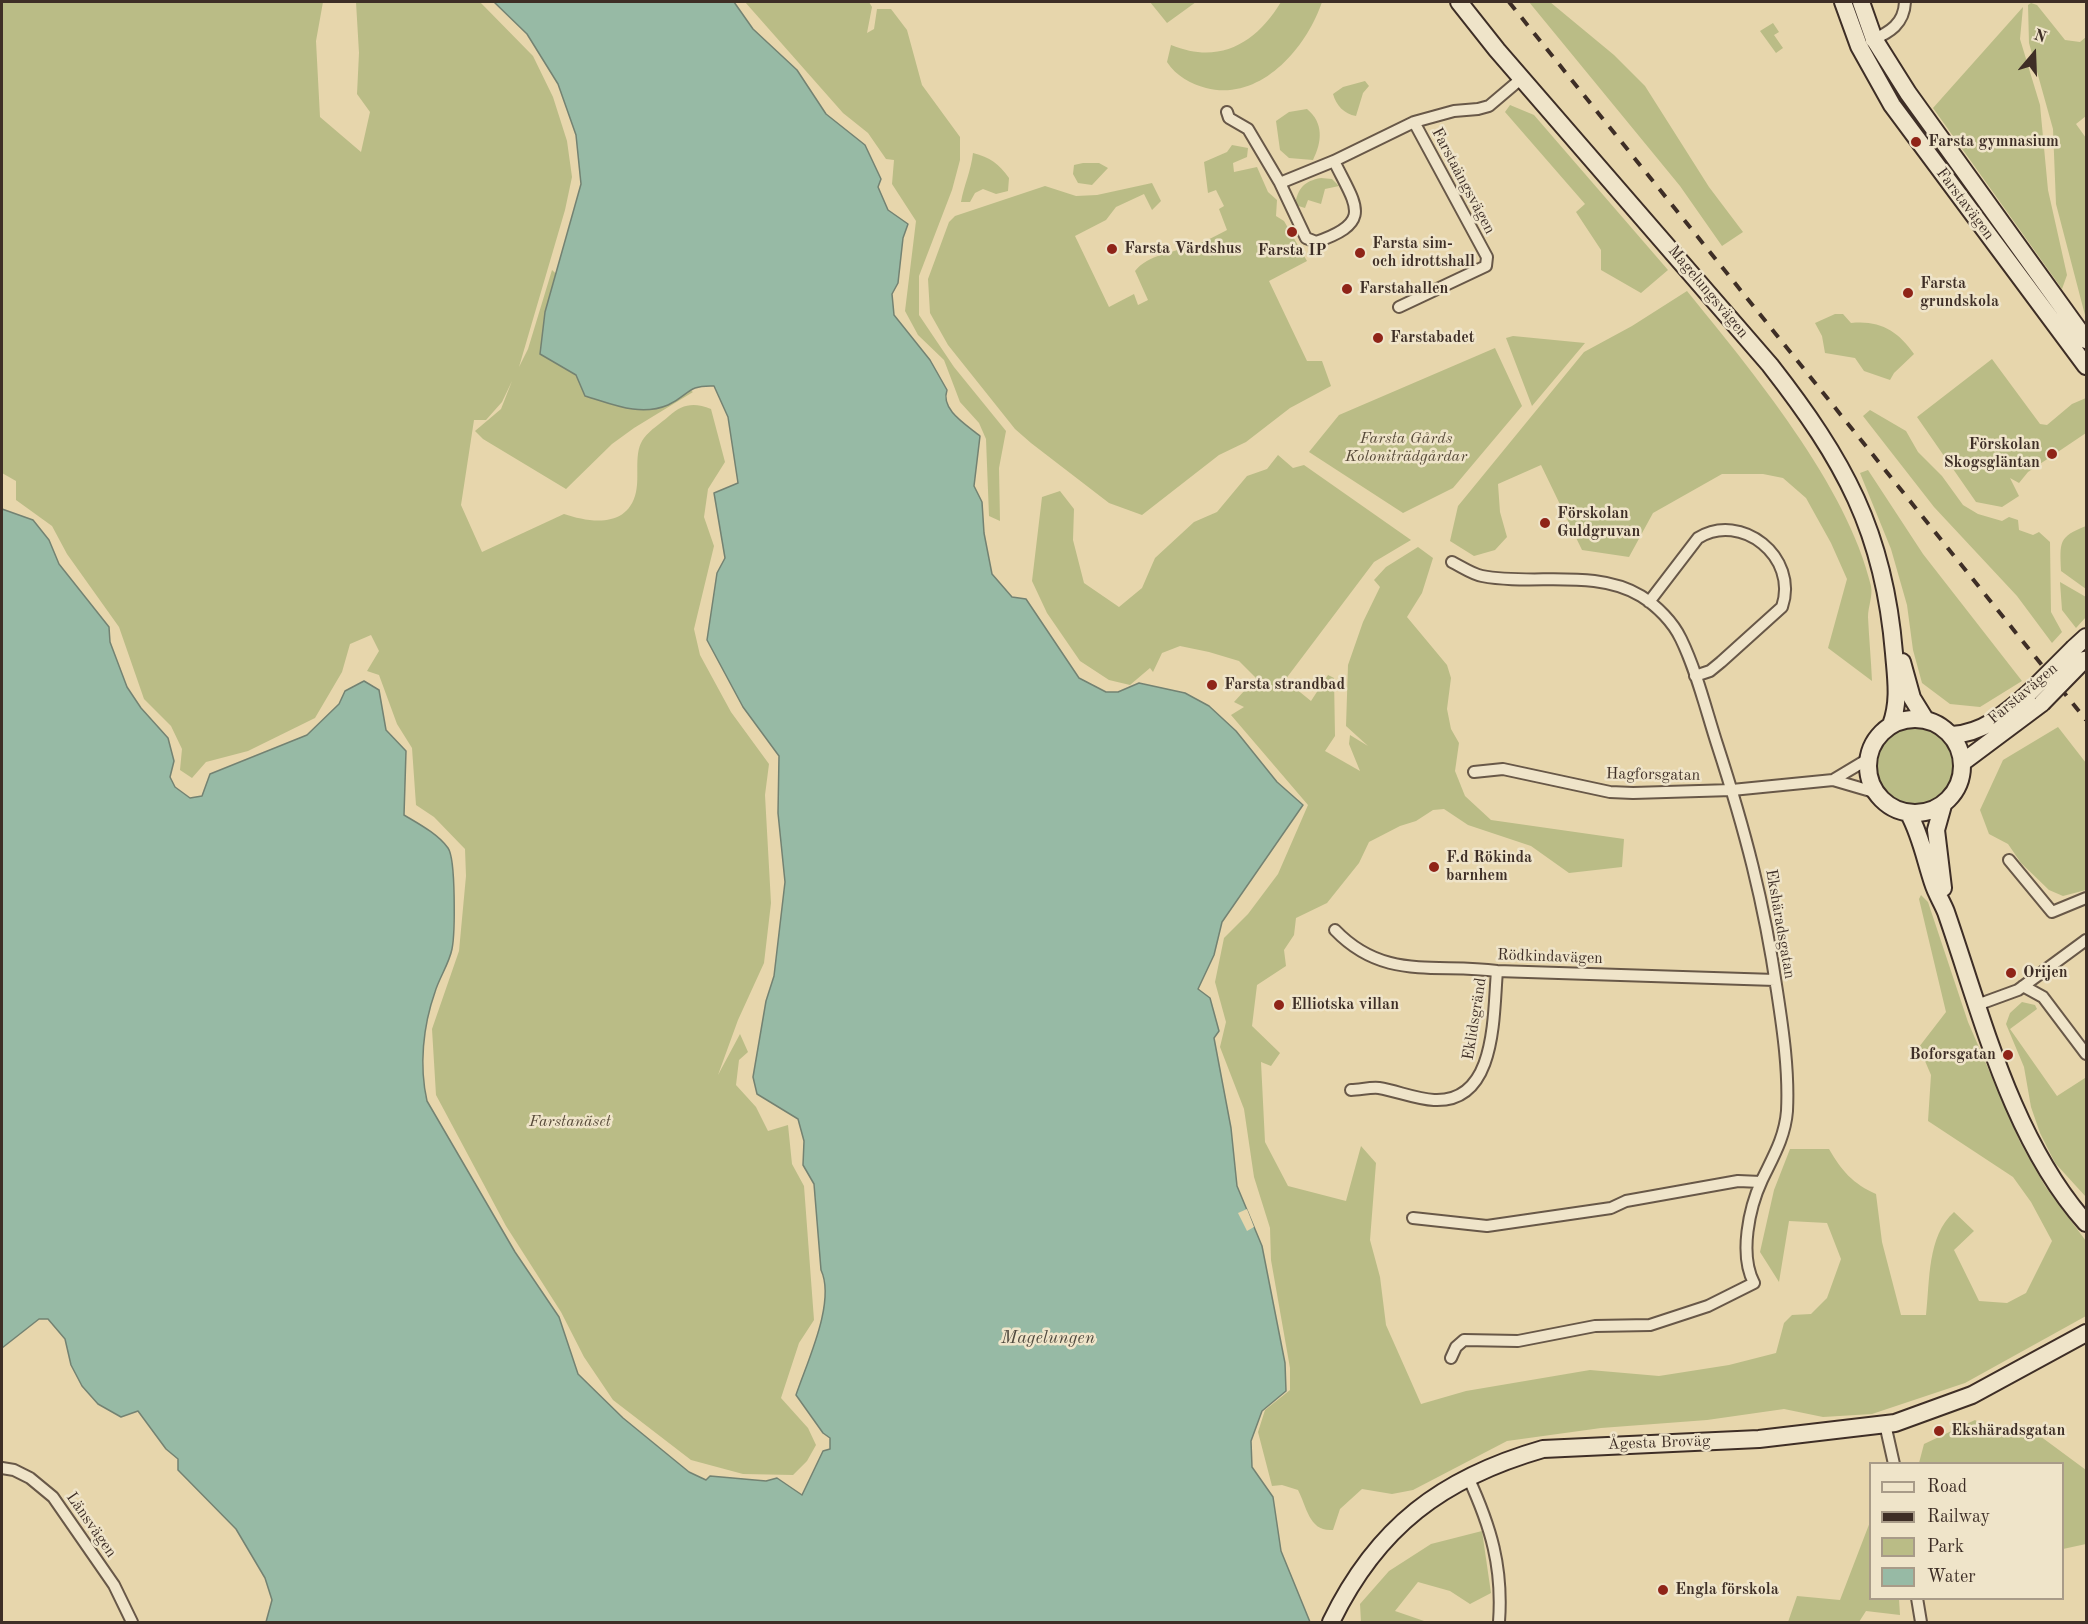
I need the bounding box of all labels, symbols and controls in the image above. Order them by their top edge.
north arrow [2004,24,2064,84]
text: N [2031,27,2048,47]
street label: Farstaängsvägen [1427,124,1499,238]
place label: Farsta gymnasium [1928,132,2059,152]
marker: Farsta gymnasium [1909,135,1923,149]
street label: Farstavägen [1932,164,1998,244]
marker: Farsta IP [1285,225,1299,239]
place label: Farsta sim- och idrottshall [1372,234,1475,272]
place label: Farsta Värdshus [1124,239,1241,259]
place label: Farsta IP [1258,241,1326,261]
marker: Farsta Värdshus [1105,242,1119,256]
street label: Magelungsvägen [1664,242,1752,342]
marker: Farsta sim- och idrottshall [1353,246,1367,260]
place label: Farsta grundskola [1920,274,1999,312]
place label: Farstahallen [1359,279,1449,299]
marker: Farstahallen [1340,282,1354,296]
marker: Farsta grundskola [1901,286,1915,300]
place label: Farstabadet [1390,328,1475,348]
marker: Farstabadet [1371,331,1385,345]
park label: Farsta Gårds Koloniträdgårdar [1345,429,1467,467]
place label: Förskolan Skogsgläntan [1944,435,2040,473]
marker: Förskolan Skogsgläntan [2045,447,2059,461]
place label: Förskolan Guldgruvan [1557,504,1640,542]
marker: Förskolan Guldgruvan [1538,516,1552,530]
street label: Farstavägen [1984,659,2062,729]
place label: Farsta strandbad [1224,675,1345,695]
marker: Farsta strandbad [1205,678,1219,692]
street label: Hagforsgatan [1606,765,1700,785]
place label: F.d Rökinda barnhem [1446,848,1532,886]
marker: F.d Rökinda barnhem [1427,860,1441,874]
street label: Ekshäradsgatan [1761,867,1799,981]
street label: Rödkindavägen [1497,946,1603,968]
place label: Orijen [2023,963,2068,983]
marker: Orijen [2004,966,2018,980]
street label: Eklidsgränd [1459,976,1491,1062]
place label: Elliotska villan [1291,995,1399,1015]
marker: Elliotska villan [1272,998,1286,1012]
place label: Boforsgatan [1909,1045,1996,1065]
marker: Boforsgatan [2001,1048,2015,1062]
park label: Farstanäset [529,1112,611,1132]
water label: Magelungen [1001,1327,1095,1349]
place label: Ekshäradsgatan [1951,1421,2065,1441]
marker: Ekshäradsgatan [1932,1424,1946,1438]
street label: Ågesta Broväg [1607,1432,1711,1454]
legend [1869,1462,2064,1600]
text: Road [1927,1478,1967,1496]
street label: Länsvägen [62,1489,120,1561]
text: Railway [1927,1508,1990,1526]
text: Park [1927,1538,1964,1556]
text: Water [1927,1568,1976,1586]
place label: Engla förskola [1675,1580,1779,1600]
marker: Engla förskola [1656,1583,1670,1597]

